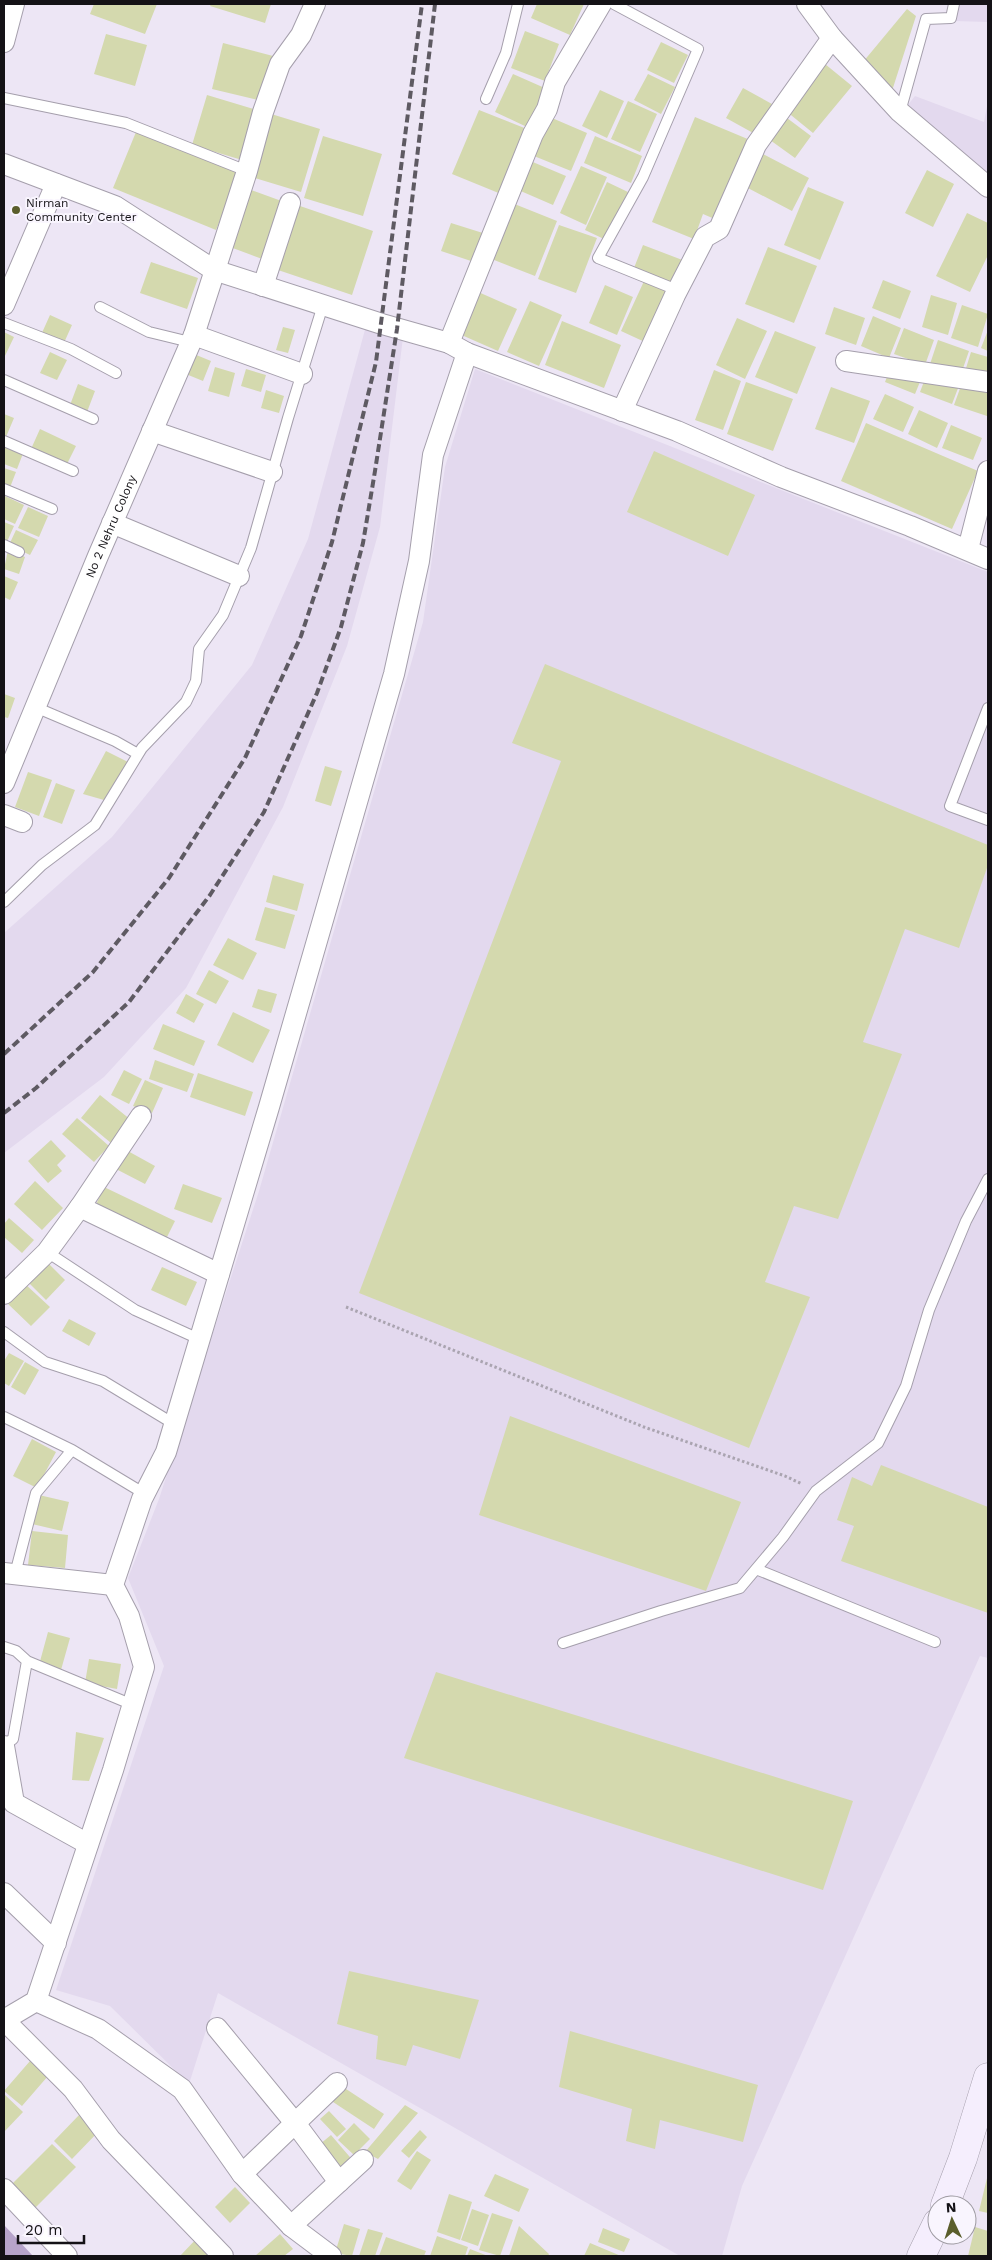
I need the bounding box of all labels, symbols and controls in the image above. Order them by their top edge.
place label: Nirman Community Center [26,196,137,224]
marker: Nirman Community Center [10,204,22,216]
street label: No 2 Nehru Colony [83,472,140,580]
north arrow [927,2195,977,2245]
text: N [945,2199,957,2215]
scale bar [18,2212,84,2244]
text: 20 m [25,2221,63,2239]

